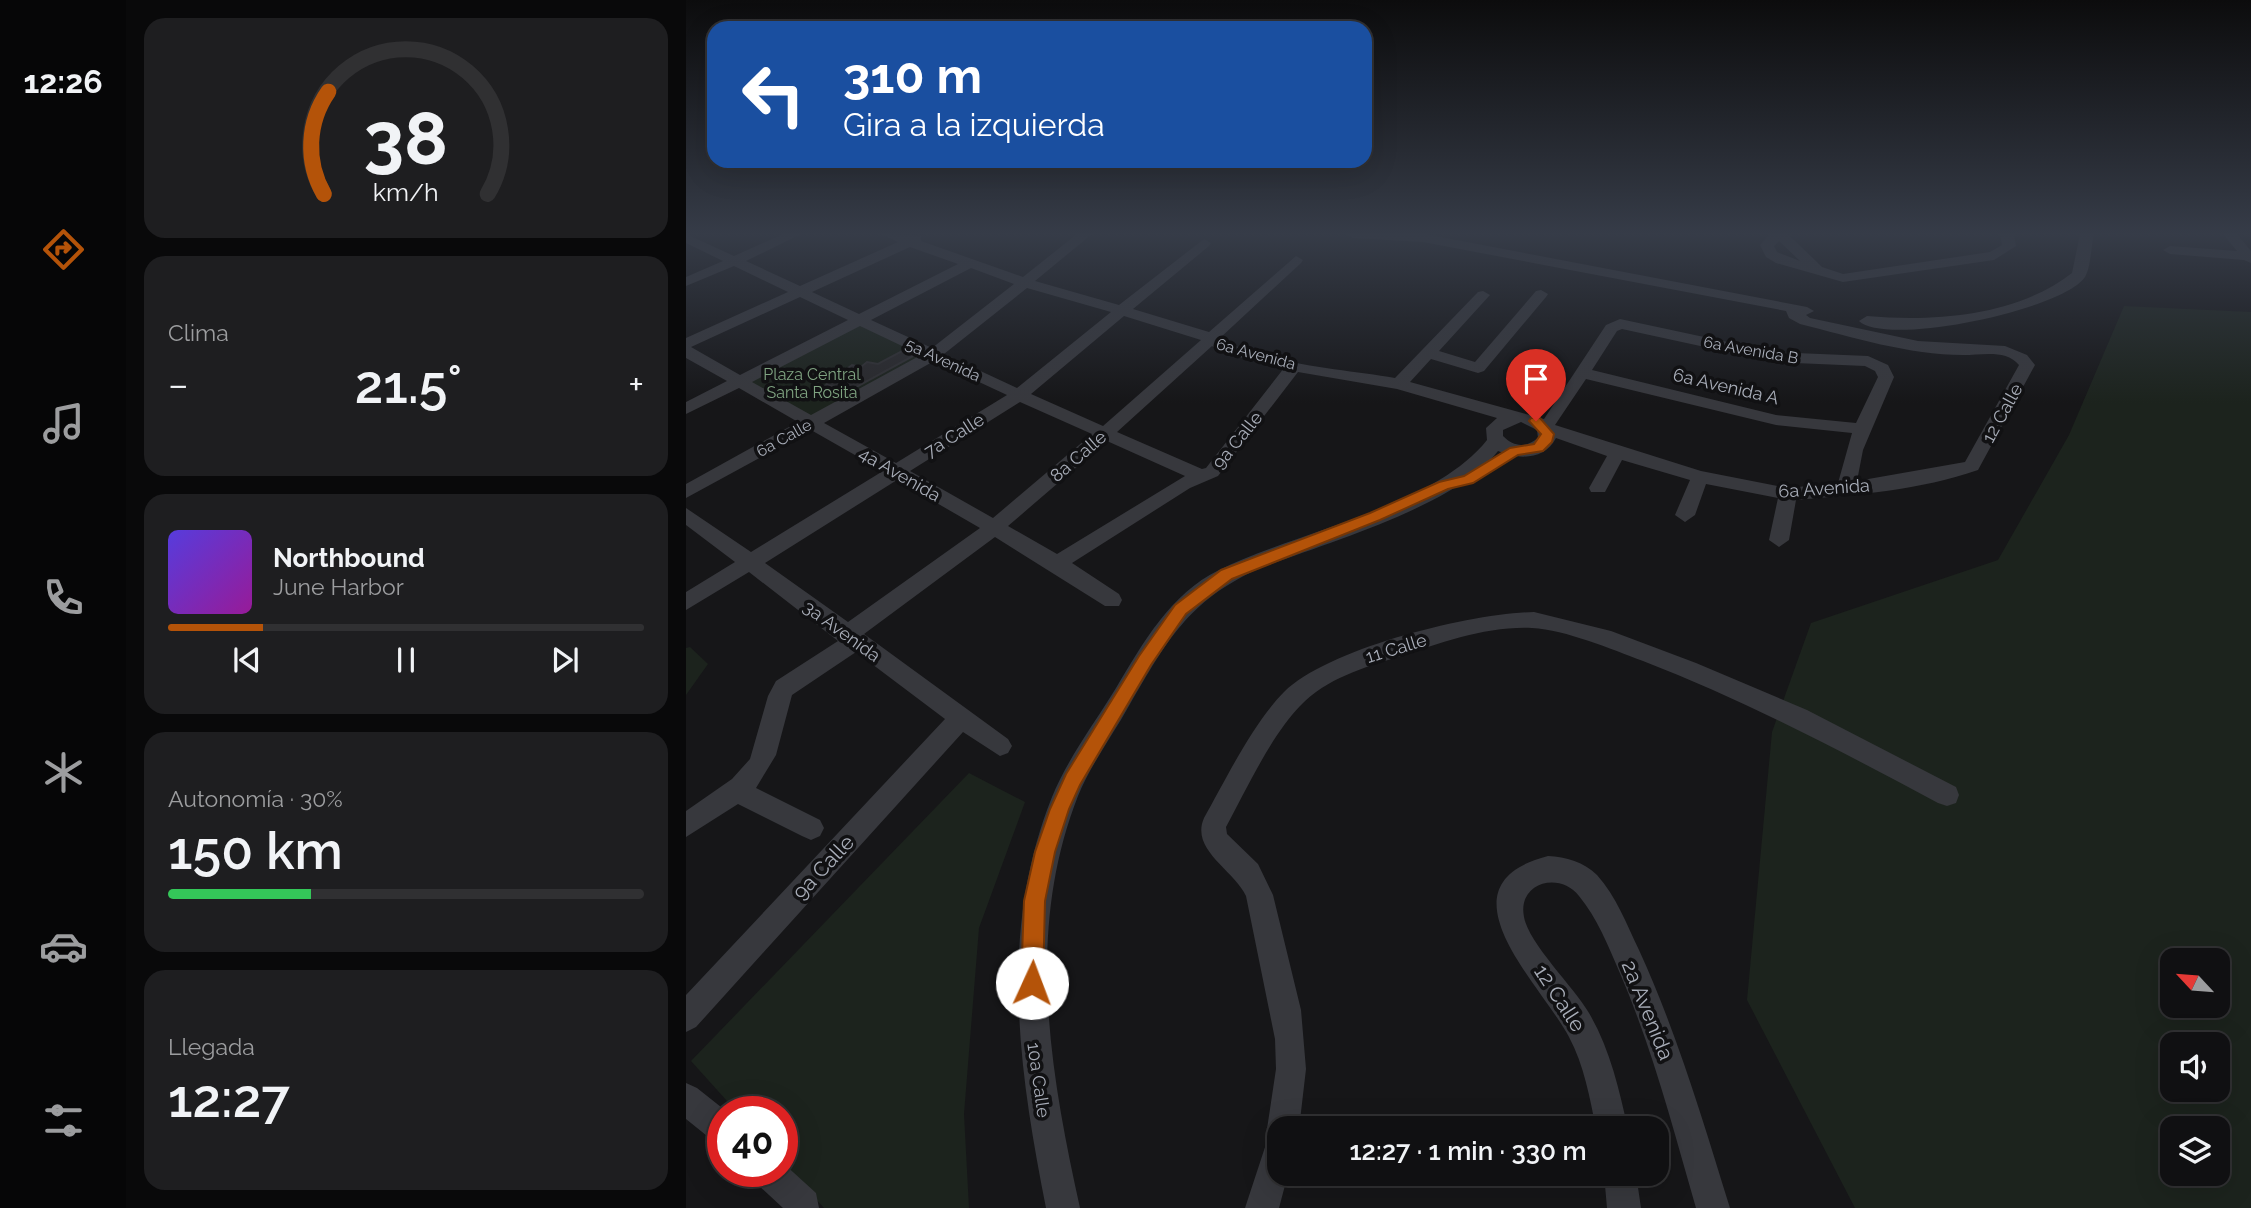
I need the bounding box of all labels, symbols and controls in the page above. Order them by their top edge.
text: 310 m [843,47,982,104]
icon: left [728,49,819,140]
text: 12:26 [23,63,103,100]
text: 38 [364,96,448,181]
text: Gira a la izquierda [843,106,1105,143]
text: km/h [373,177,439,207]
icon: directions [39,225,88,274]
text: Clima [168,319,229,346]
street label: 6a Avenida B [1702,332,1800,368]
street label: 5a Avenida [903,334,983,386]
street label: 6a Avenida [1214,334,1298,374]
pin [1506,349,1566,421]
text: 21.5° [355,354,462,415]
icon: arrive [1517,360,1555,398]
text: − [168,362,188,407]
text: + [628,362,644,407]
street label: 6a Avenida A [1671,364,1781,408]
park label: Plaza Central Santa Rosita [763,365,861,402]
street label: 12 Calle [1977,379,2027,446]
icon: music [39,399,88,448]
street label: 9a Calle [1208,407,1267,473]
street label: 7a Calle [920,408,988,462]
street label: 6a Calle [753,415,815,461]
street label: 8a Calle [1046,426,1111,486]
street label: 4a Avenida [856,442,944,506]
street label: 6a Avenida [1778,474,1870,502]
text: Northbound [273,543,425,573]
icon: phone [39,573,88,622]
text: June Harbor [273,573,404,600]
street label: 3a Avenida [799,596,885,666]
street label: 11 Calle [1363,629,1429,667]
icon: previous [228,641,266,679]
icon: pause [387,641,425,679]
icon: next [546,641,584,679]
icon: climate [39,748,88,797]
text: Autonomía · 30% [168,785,343,812]
text: 150 km [168,820,343,881]
street label: 9a Calle [787,830,859,904]
icon: car [39,922,88,971]
position arrow [995,946,1069,1020]
north arrow [2160,948,2230,1018]
map controls [2160,948,2230,1186]
street label: 2a Avenida [1617,957,1679,1063]
street label: 12 Calle [1529,960,1591,1036]
button: sound [2160,1032,2230,1102]
text: Llegada [168,1033,255,1060]
street label: 10a Calle [1023,1041,1055,1119]
text: 12:27 [168,1068,290,1129]
icon: filters [39,1096,88,1145]
speed limit sign: 40 [707,1096,798,1187]
button: layers [2160,1116,2230,1186]
text: 12:27 · 1 min · 330 m [1349,1136,1587,1166]

